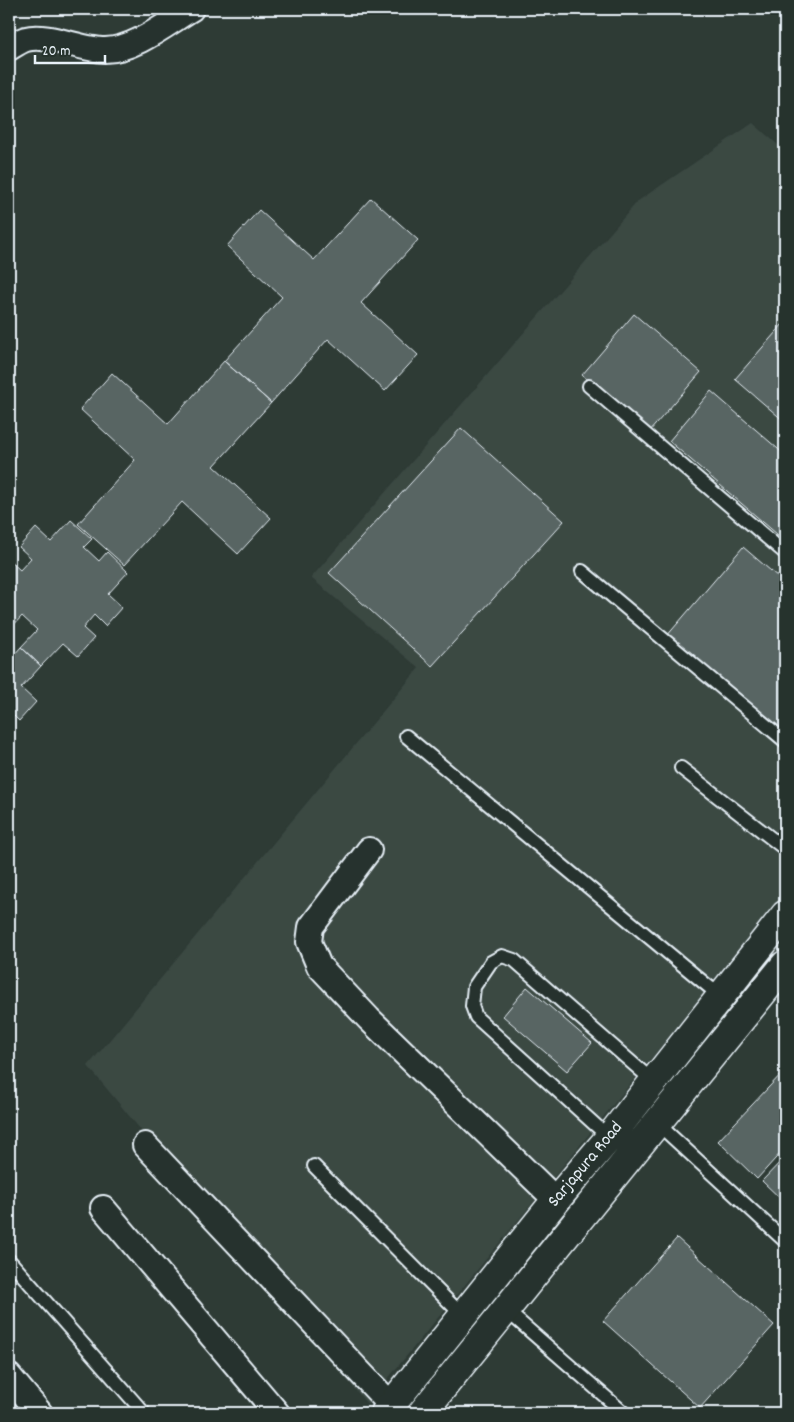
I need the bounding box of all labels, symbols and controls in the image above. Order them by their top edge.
scale bar [35,32,105,64]
text: 20 m [42,41,70,63]
street label: Sarjapura Road [543,1117,629,1213]

